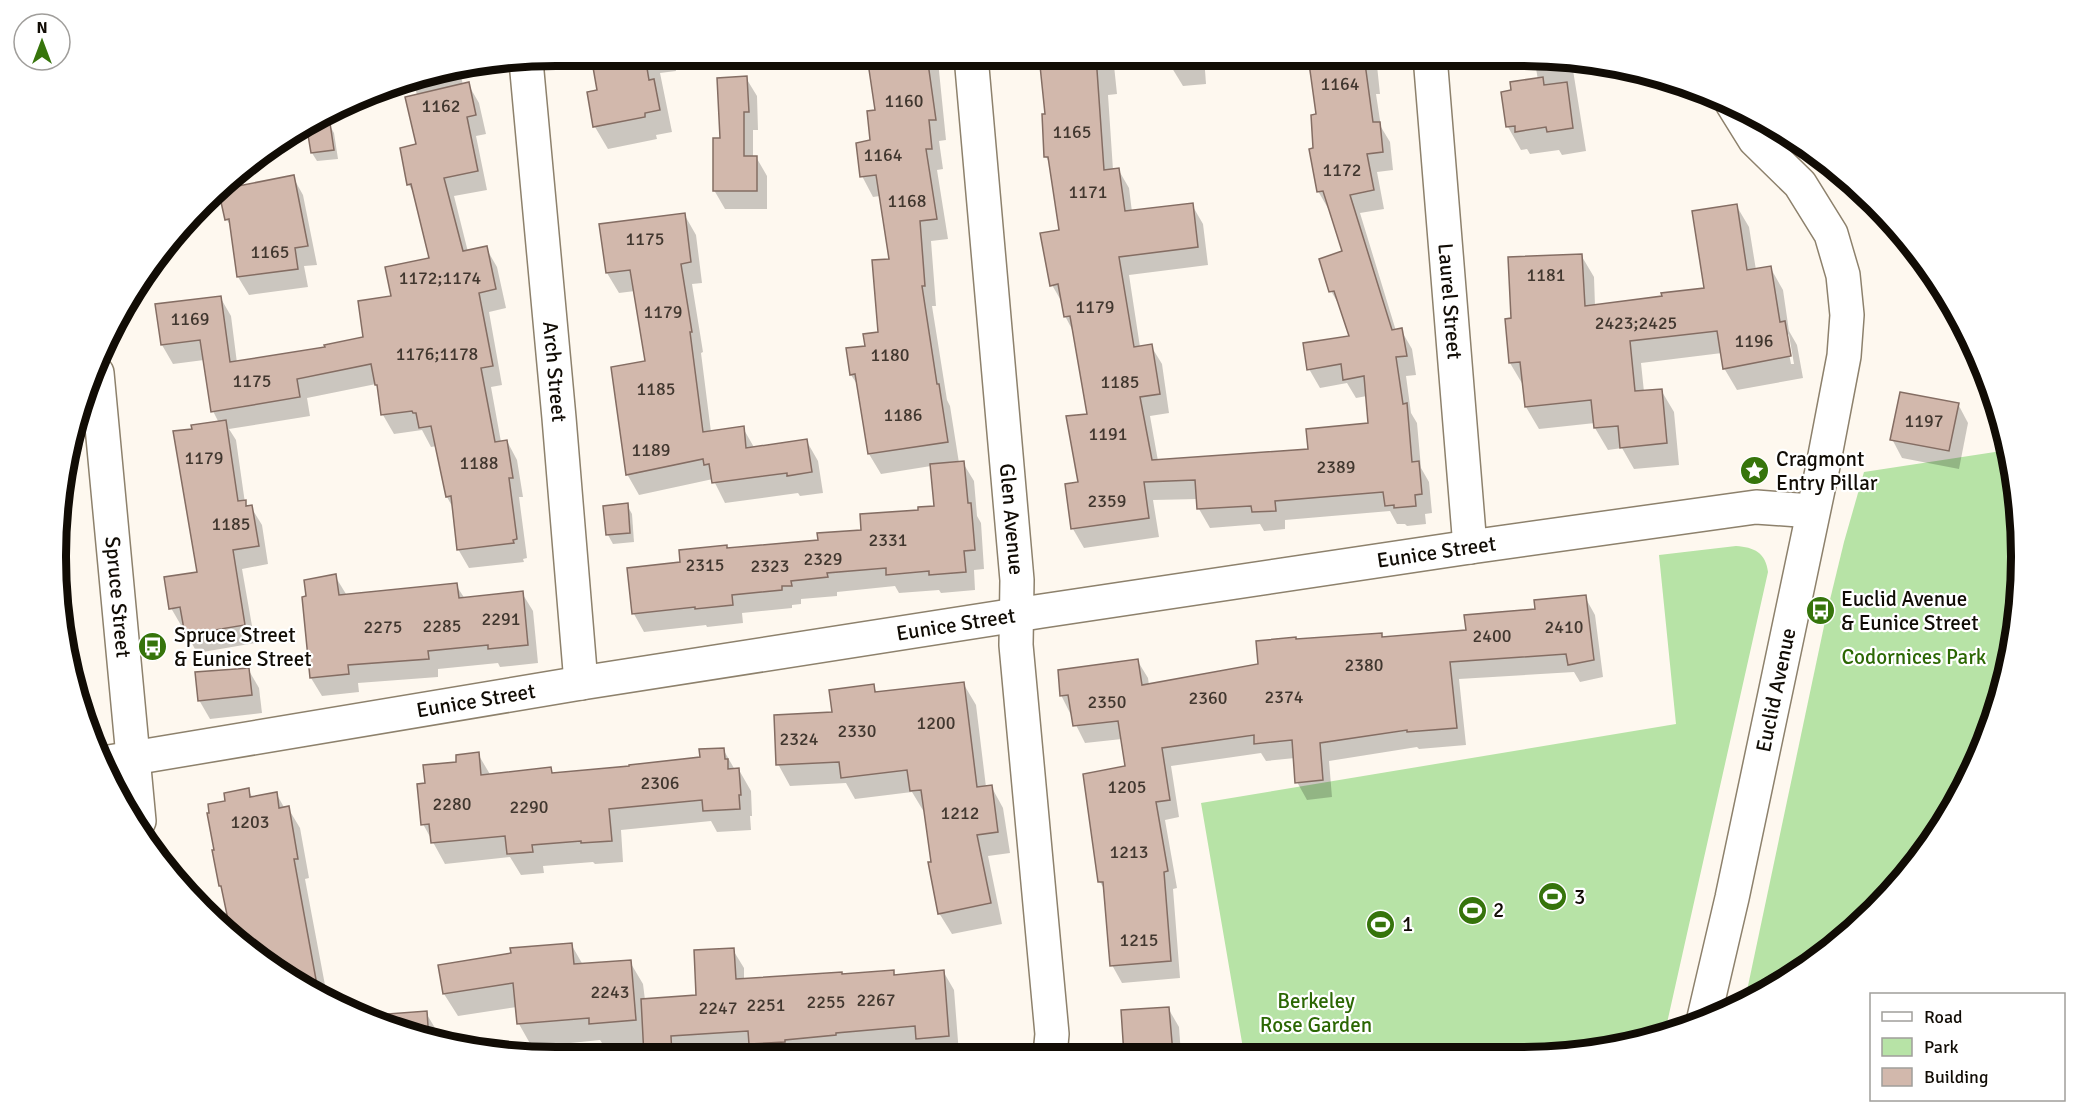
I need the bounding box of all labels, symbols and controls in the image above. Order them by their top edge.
north arrow [12,12,72,72]
text: N [36,18,48,38]
house number: 1164 [1321,73,1360,95]
house number: 1160 [885,90,923,112]
house number: 1162 [422,95,460,117]
house number: 1165 [1053,121,1091,143]
house number: 1164 [864,144,903,166]
house number: 1172 [1323,159,1361,181]
house number: 1171 [1069,181,1107,203]
house number: 1168 [888,190,926,212]
house number: 1175 [626,228,664,250]
house number: 1165 [251,241,289,263]
street label: Laurel Street [1432,242,1468,360]
house number: 1181 [1527,264,1565,286]
house number: 1172;1174 [399,267,482,289]
house number: 1179 [1076,296,1114,318]
house number: 1179 [644,301,682,323]
house number: 1169 [171,308,209,330]
house number: 2423;2425 [1595,312,1677,334]
street label: Arch Street [537,320,572,423]
house number: 1196 [1735,330,1773,352]
house number: 1176;1178 [396,343,478,365]
house number: 1180 [871,344,909,366]
house number: 1175 [233,370,271,392]
house number: 1185 [1101,371,1139,393]
house number: 1185 [637,378,675,400]
house number: 1186 [884,404,922,426]
house number: 1197 [1905,410,1943,432]
house number: 1191 [1089,423,1127,445]
house number: 1189 [632,439,670,461]
place label: Cragmont Entry Pillar [1776,446,1878,496]
house number: 1179 [185,447,223,469]
house number: 1188 [460,452,498,474]
place icon: Cragmont Entry Pillar [1739,455,1771,487]
house number: 2389 [1317,456,1355,478]
street label: Glen Avenue [994,462,1030,576]
house number: 2359 [1088,490,1126,512]
house number: 1185 [212,513,250,535]
house number: 2331 [869,529,907,551]
street label: Eunice Street [1375,531,1498,574]
street label: Spruce Street [99,535,137,659]
house number: 2329 [804,548,842,570]
house number: 2315 [686,554,724,576]
house number: 2323 [751,555,789,577]
place label: Euclid Avenue & Eunice Street [1841,586,1979,636]
bus stop icon: Euclid Avenue & Eunice Street [1804,595,1836,627]
street label: Eunice Street [895,602,1017,647]
house number: 2291 [482,608,520,630]
house number: 2285 [423,615,461,637]
house number: 2275 [364,616,402,638]
house number: 2410 [1545,616,1583,638]
place label: Spruce Street & Eunice Street [174,622,312,672]
house number: 2400 [1473,625,1511,647]
street label: Euclid Avenue [1750,625,1802,754]
bus stop icon: Spruce Street & Eunice Street [137,631,169,663]
park label: Codornices Park [1842,644,1987,670]
house number: 2380 [1345,654,1383,676]
street label: Eunice Street [414,678,537,723]
house number: 2374 [1265,686,1304,708]
house number: 2360 [1189,687,1227,709]
house number: 2350 [1088,691,1126,713]
house number: 1200 [917,712,955,734]
house number: 2330 [838,720,876,742]
house number: 2324 [780,728,819,750]
house number: 2306 [641,772,679,794]
house number: 1205 [1108,776,1146,798]
house number: 2280 [433,793,471,815]
house number: 2290 [510,796,548,818]
house number: 1212 [941,802,979,824]
house number: 1203 [231,811,269,833]
house number: 1213 [1110,841,1148,863]
sports icon: 3 [1537,881,1569,913]
place label: 3 [1574,884,1585,910]
sports icon: 2 [1456,894,1488,926]
place label: 2 [1493,897,1504,923]
sports icon: 1 [1365,908,1397,940]
place label: 1 [1402,911,1413,937]
house number: 1215 [1120,929,1158,951]
house number: 2243 [591,981,629,1003]
park label: Berkeley Rose Garden [1260,988,1372,1038]
house number: 2267 [857,989,895,1011]
house number: 2255 [807,991,845,1013]
legend [1870,993,2065,1101]
house number: 2251 [747,994,785,1016]
house number: 2247 [699,997,737,1019]
text: Road [1924,1006,1963,1028]
text: Park [1924,1036,1959,1058]
text: Building [1924,1066,1988,1088]

